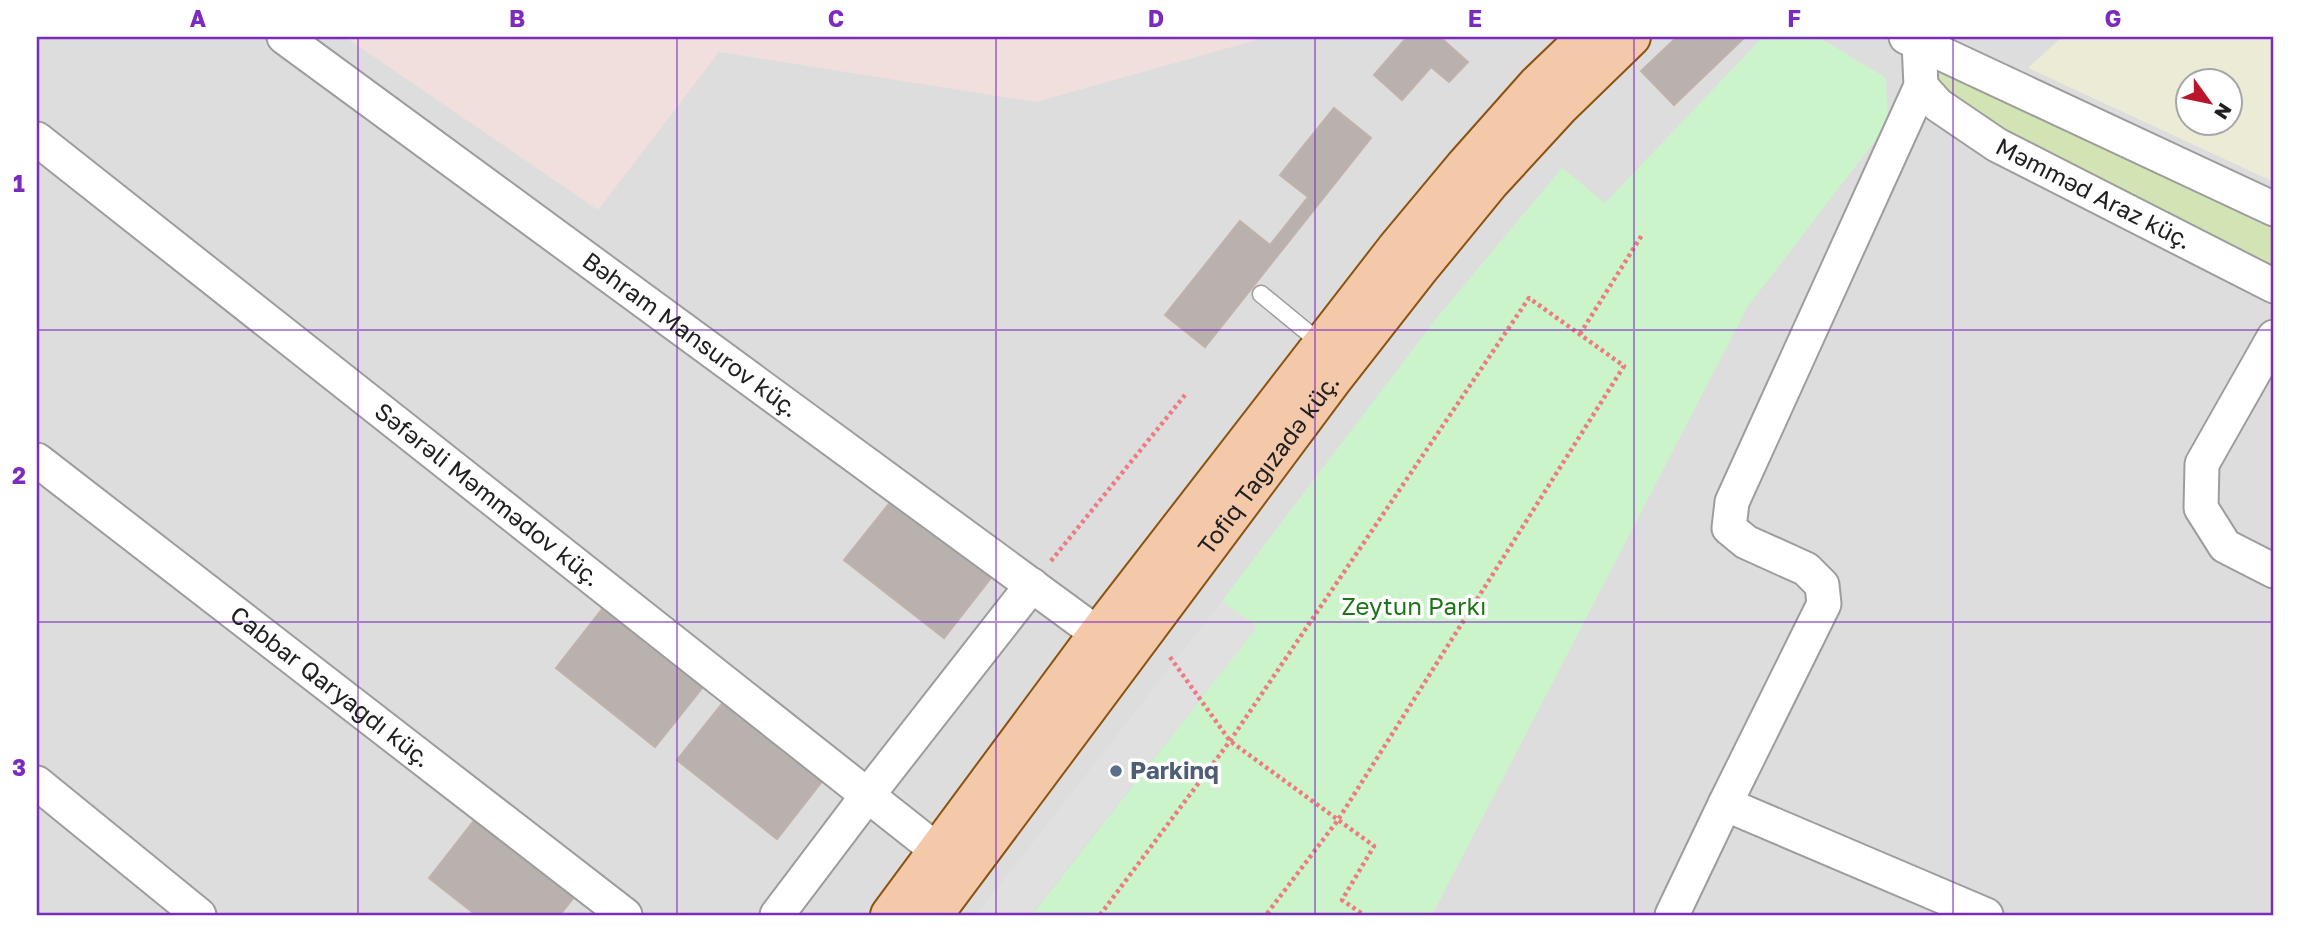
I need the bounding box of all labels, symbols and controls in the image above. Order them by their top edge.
text: A [190,4,207,32]
text: B [509,4,525,32]
text: C [828,4,844,32]
text: D [1148,4,1164,32]
text: E [1468,4,1482,32]
text: F [1787,4,1801,32]
text: G [2105,4,2121,32]
north arrow [2174,66,2244,136]
text: N [2210,99,2237,124]
street label: Məmməd Araz küç. [1991,131,2197,255]
text: 1 [13,169,25,197]
street label: Bəhram Mansurov küç. [578,245,805,423]
street label: Tofiq Tağızadə küç. [1191,367,1345,560]
street label: Səfərəli Məmmədov küç. [370,396,607,592]
text: 2 [12,461,26,489]
park label: Zeytun Parkı [1342,591,1486,620]
street label: Cabbar Qaryağdı küç. [225,599,437,773]
text: 3 [12,753,26,781]
place label: Parkinq [1130,755,1219,784]
marker: Parkinq [1108,763,1124,779]

